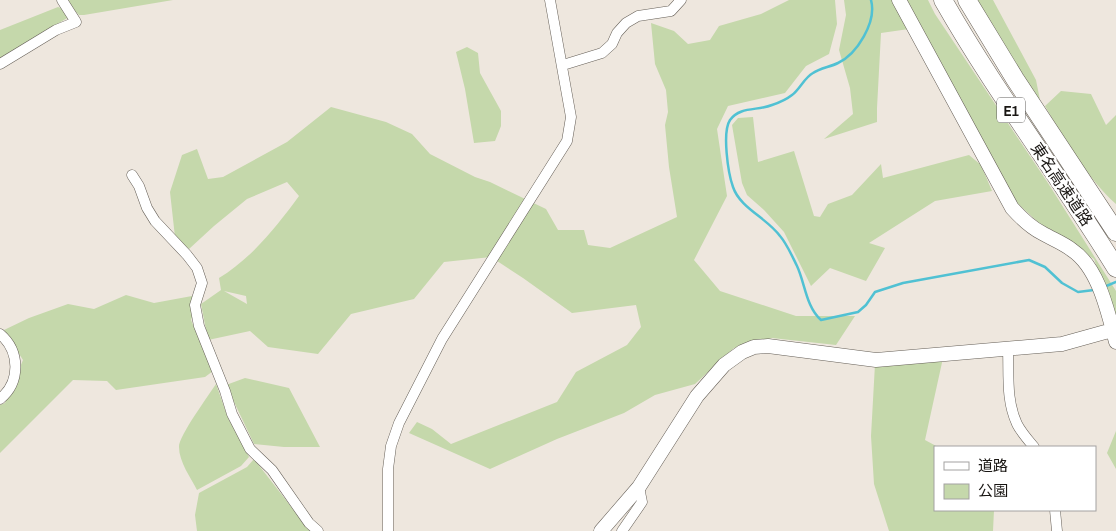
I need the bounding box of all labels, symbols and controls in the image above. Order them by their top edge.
road number: E1 [997,98,1025,122]
street label: 東名高速道路 [1026,138,1098,230]
legend [934,446,1096,511]
text: 道路 [978,455,1008,476]
text: 公園 [978,480,1008,501]

